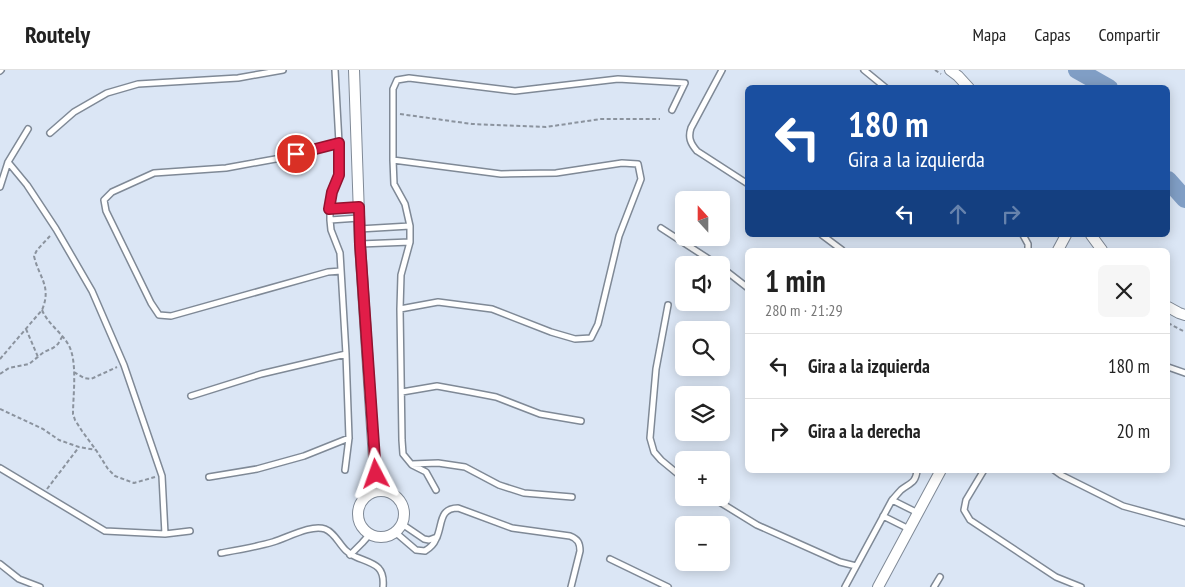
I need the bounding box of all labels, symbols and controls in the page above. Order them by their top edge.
text: Routely [25,19,90,50]
text: Mapa [973,23,1006,46]
text: Capas [1034,23,1071,46]
text: Compartir [1099,23,1160,46]
text: 180 m [848,101,929,147]
icon: left [765,105,830,170]
pin [275,133,317,175]
icon: arrive [282,140,310,168]
text: Gira a la izquierda [848,145,985,173]
north arrow [675,191,730,246]
map controls [675,191,730,571]
icon: left [891,200,919,228]
icon: ahead [944,200,972,228]
icon: right [997,200,1025,228]
button: sound [675,256,730,311]
text: 1 min [765,261,826,300]
button: close [1098,265,1150,317]
text: 280 m · 21:29 [765,300,843,320]
button: search [675,321,730,376]
icon: left [765,352,793,380]
text: Gira a la izquierda [808,354,930,378]
text: 180 m [1108,354,1150,378]
button: layers [675,386,730,441]
icon: right [765,417,793,445]
text: Gira a la derecha [808,419,921,443]
text: 20 m [1117,419,1150,443]
position arrow [349,447,401,499]
button: + [675,451,730,506]
button: − [675,516,730,571]

